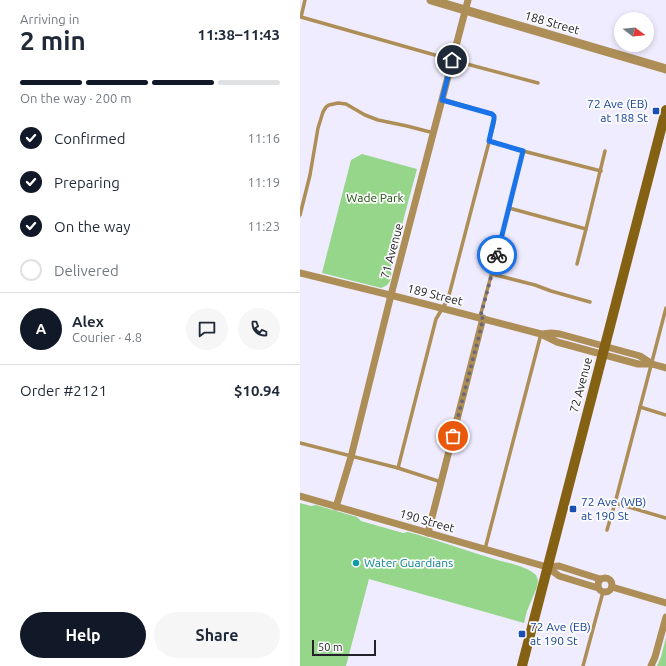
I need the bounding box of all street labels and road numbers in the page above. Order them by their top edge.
street label: 188 Street [523,8,581,37]
street label: 71 Avenue [378,222,405,280]
street label: 189 Street [406,281,464,308]
street label: 72 Avenue [567,356,594,414]
street label: 190 Street [398,506,456,535]

